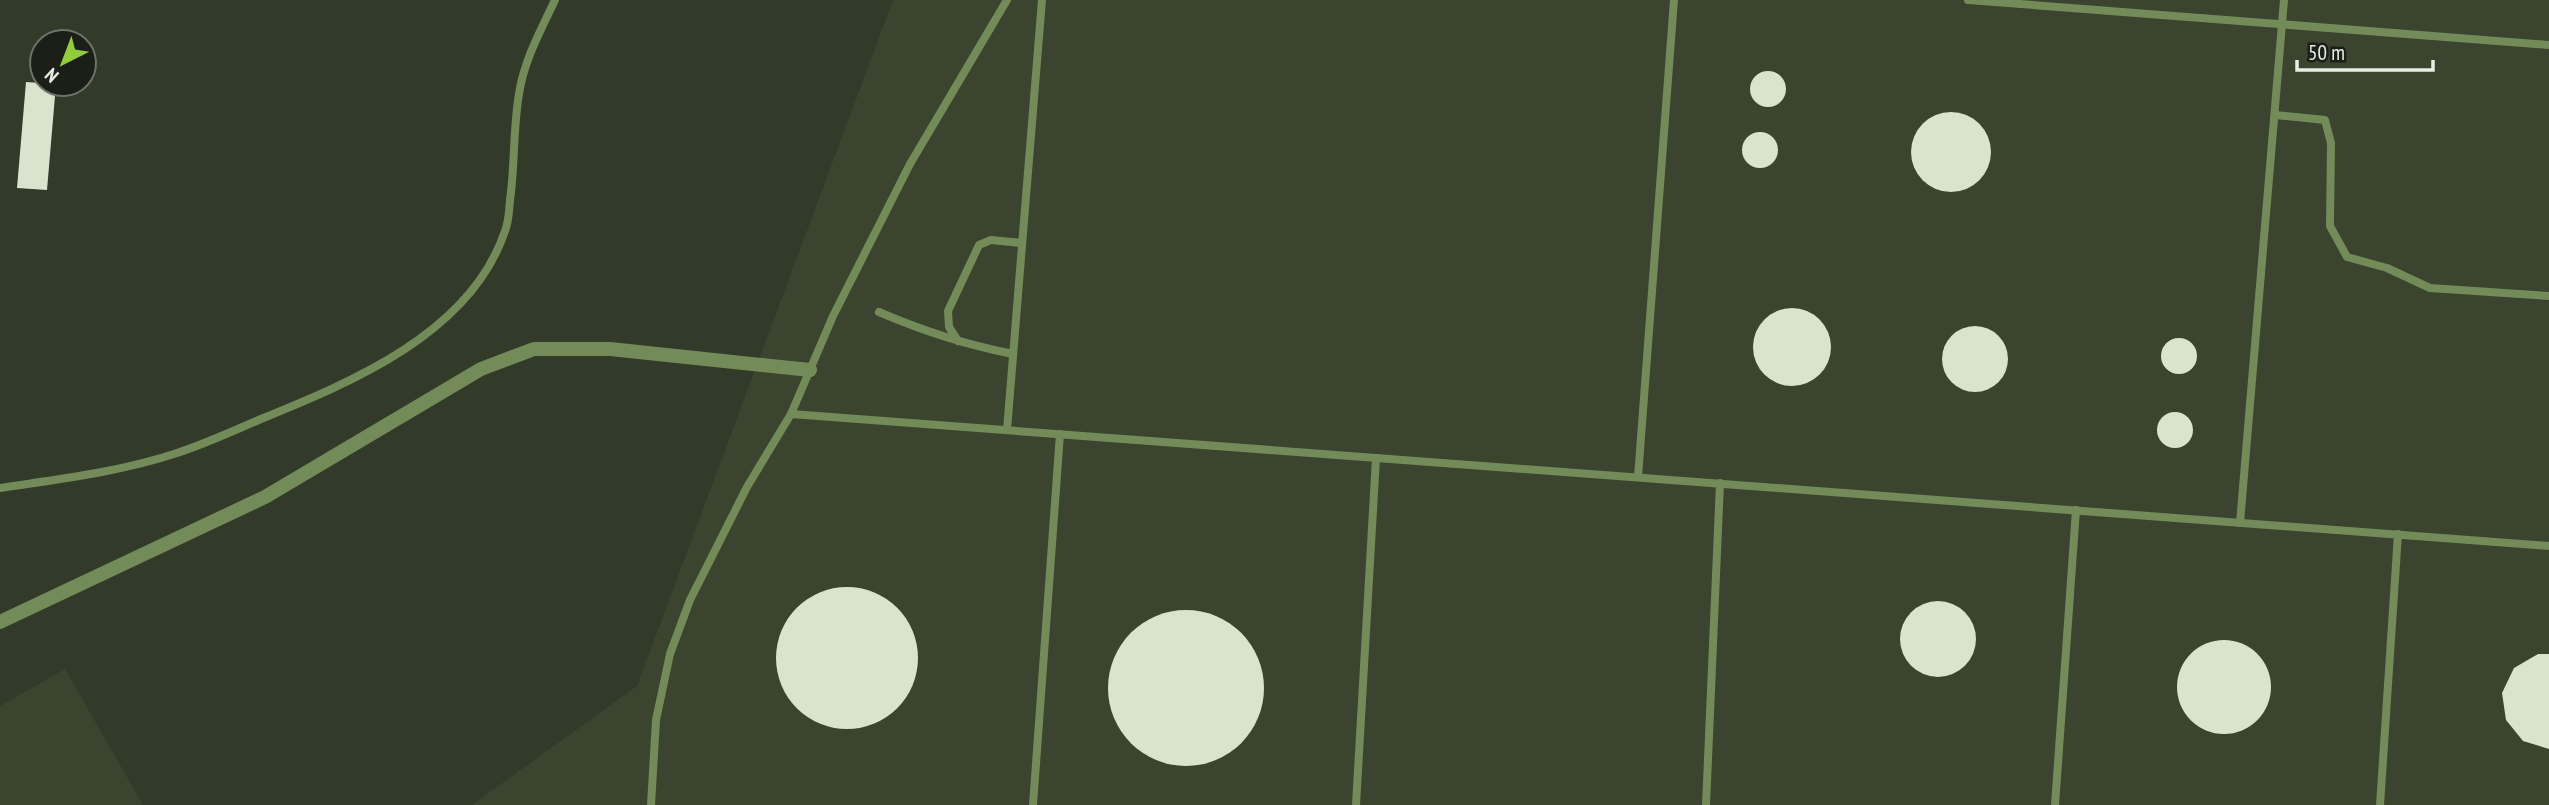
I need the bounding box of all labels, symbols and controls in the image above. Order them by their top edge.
north arrow [28,28,98,98]
scale bar [2297,28,2434,72]
text: 50 m [2308,39,2345,66]
text: N [40,63,63,88]

